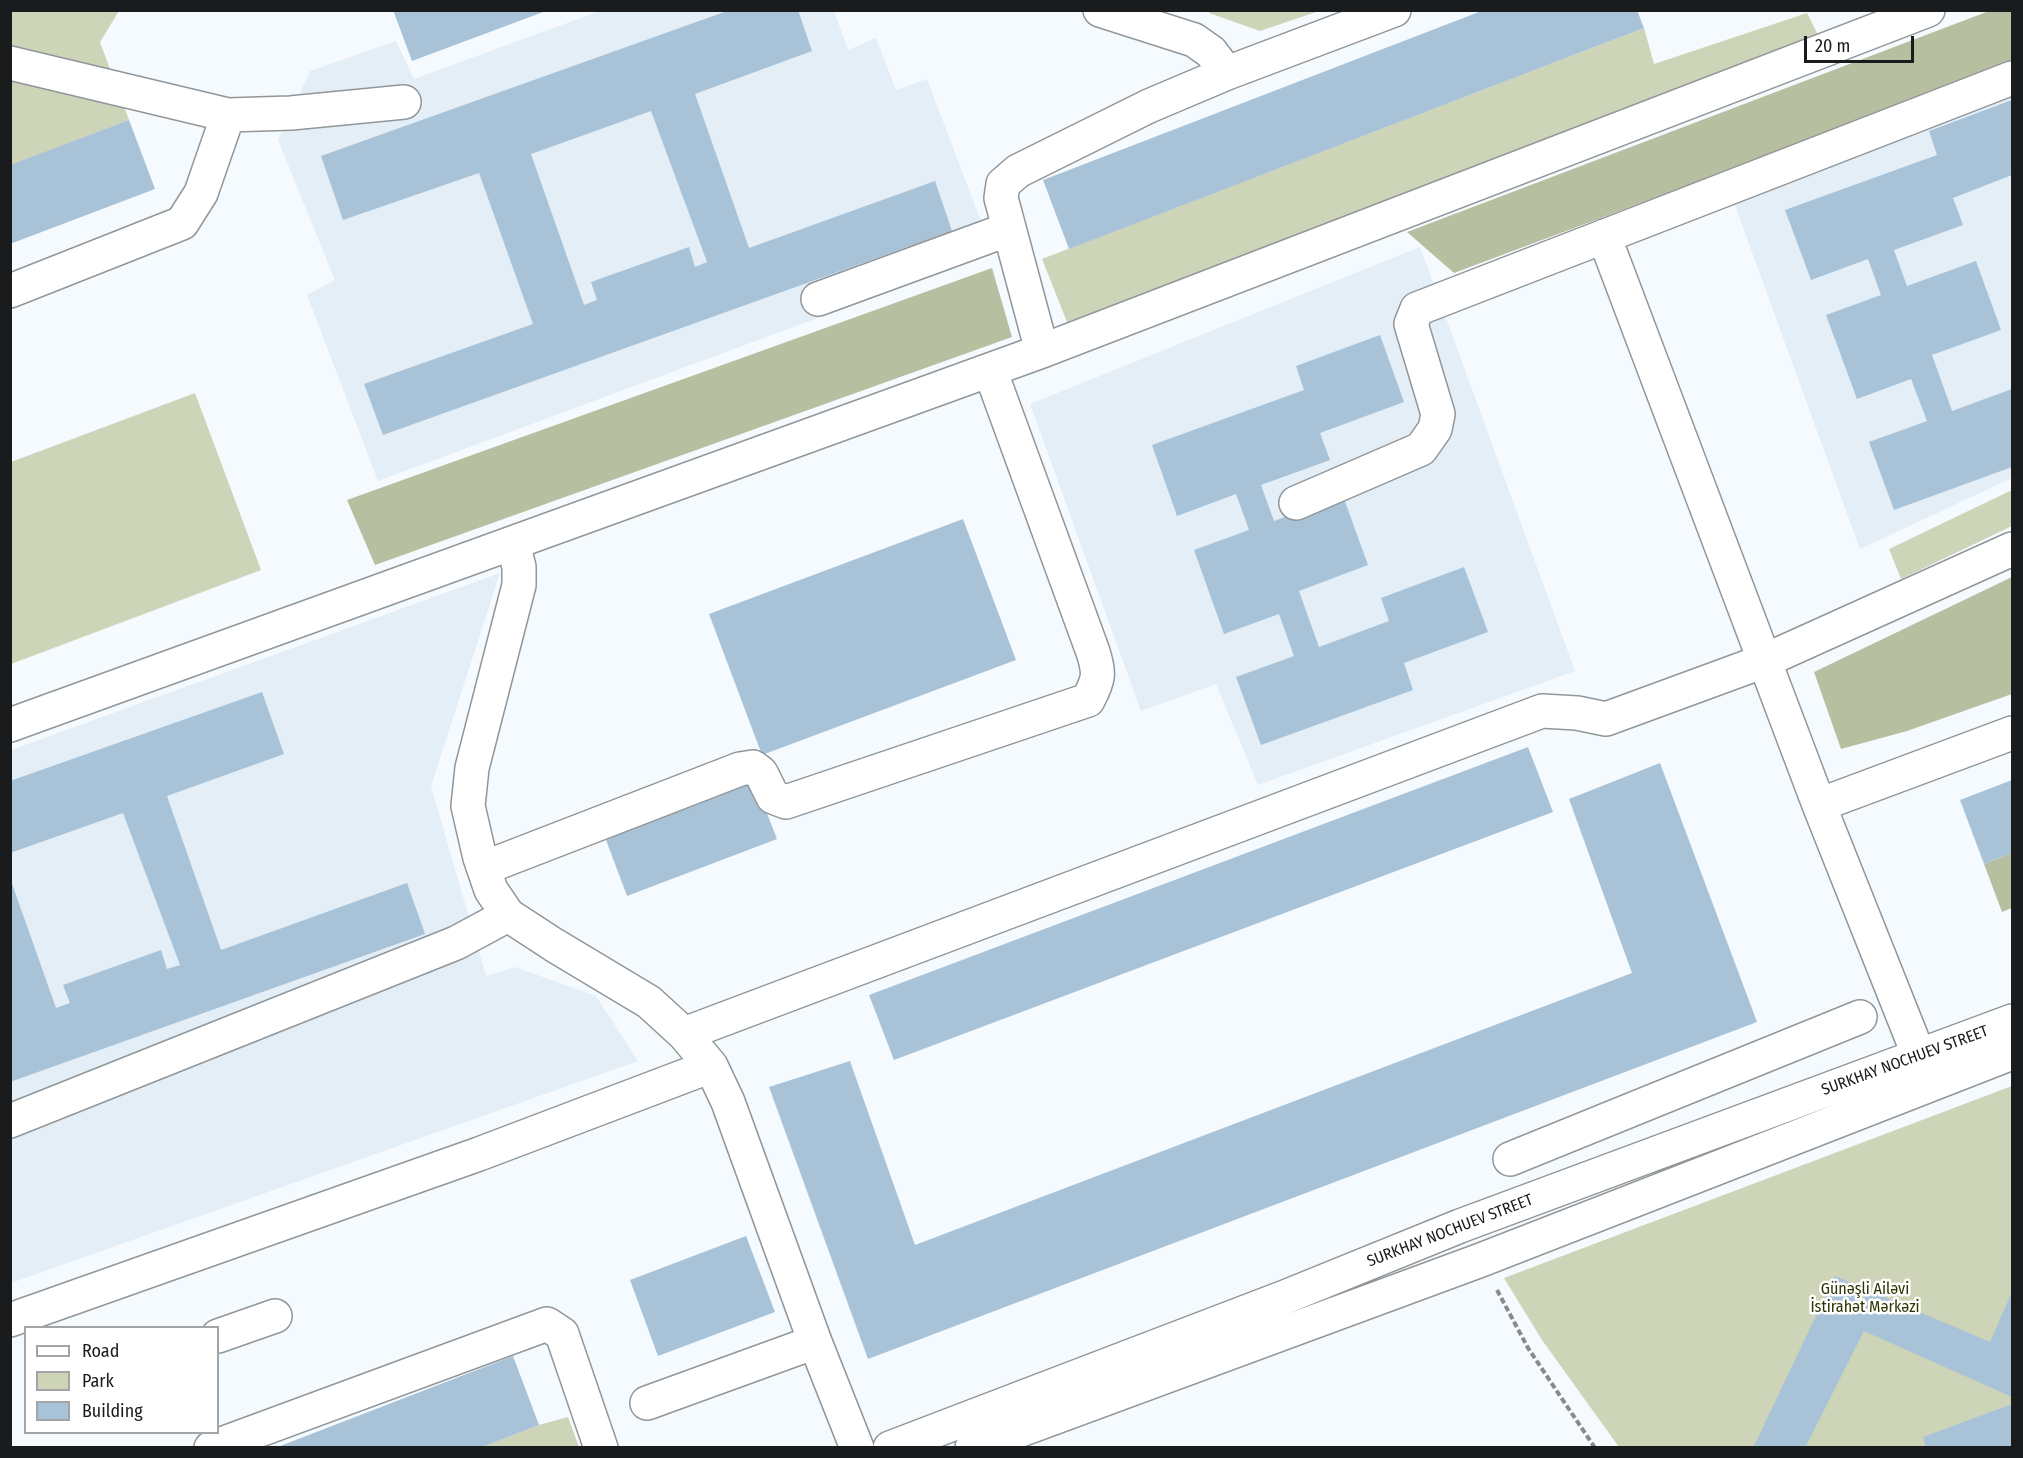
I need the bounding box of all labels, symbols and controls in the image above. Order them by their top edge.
scale bar [1807,24,1916,62]
text: 20 m [1815,35,1850,57]
street label: SURKHAY NOCHUEV STREET [1819,1022,1991,1100]
street label: SURKHAY NOCHUEV STREET [1364,1190,1536,1272]
park label: Günəşli Ailəvi İstirahət Mərkəzi [1810,1280,1920,1318]
legend [24,1326,219,1434]
text: Road [82,1340,119,1362]
text: Park [82,1370,114,1392]
text: Building [82,1400,143,1422]

